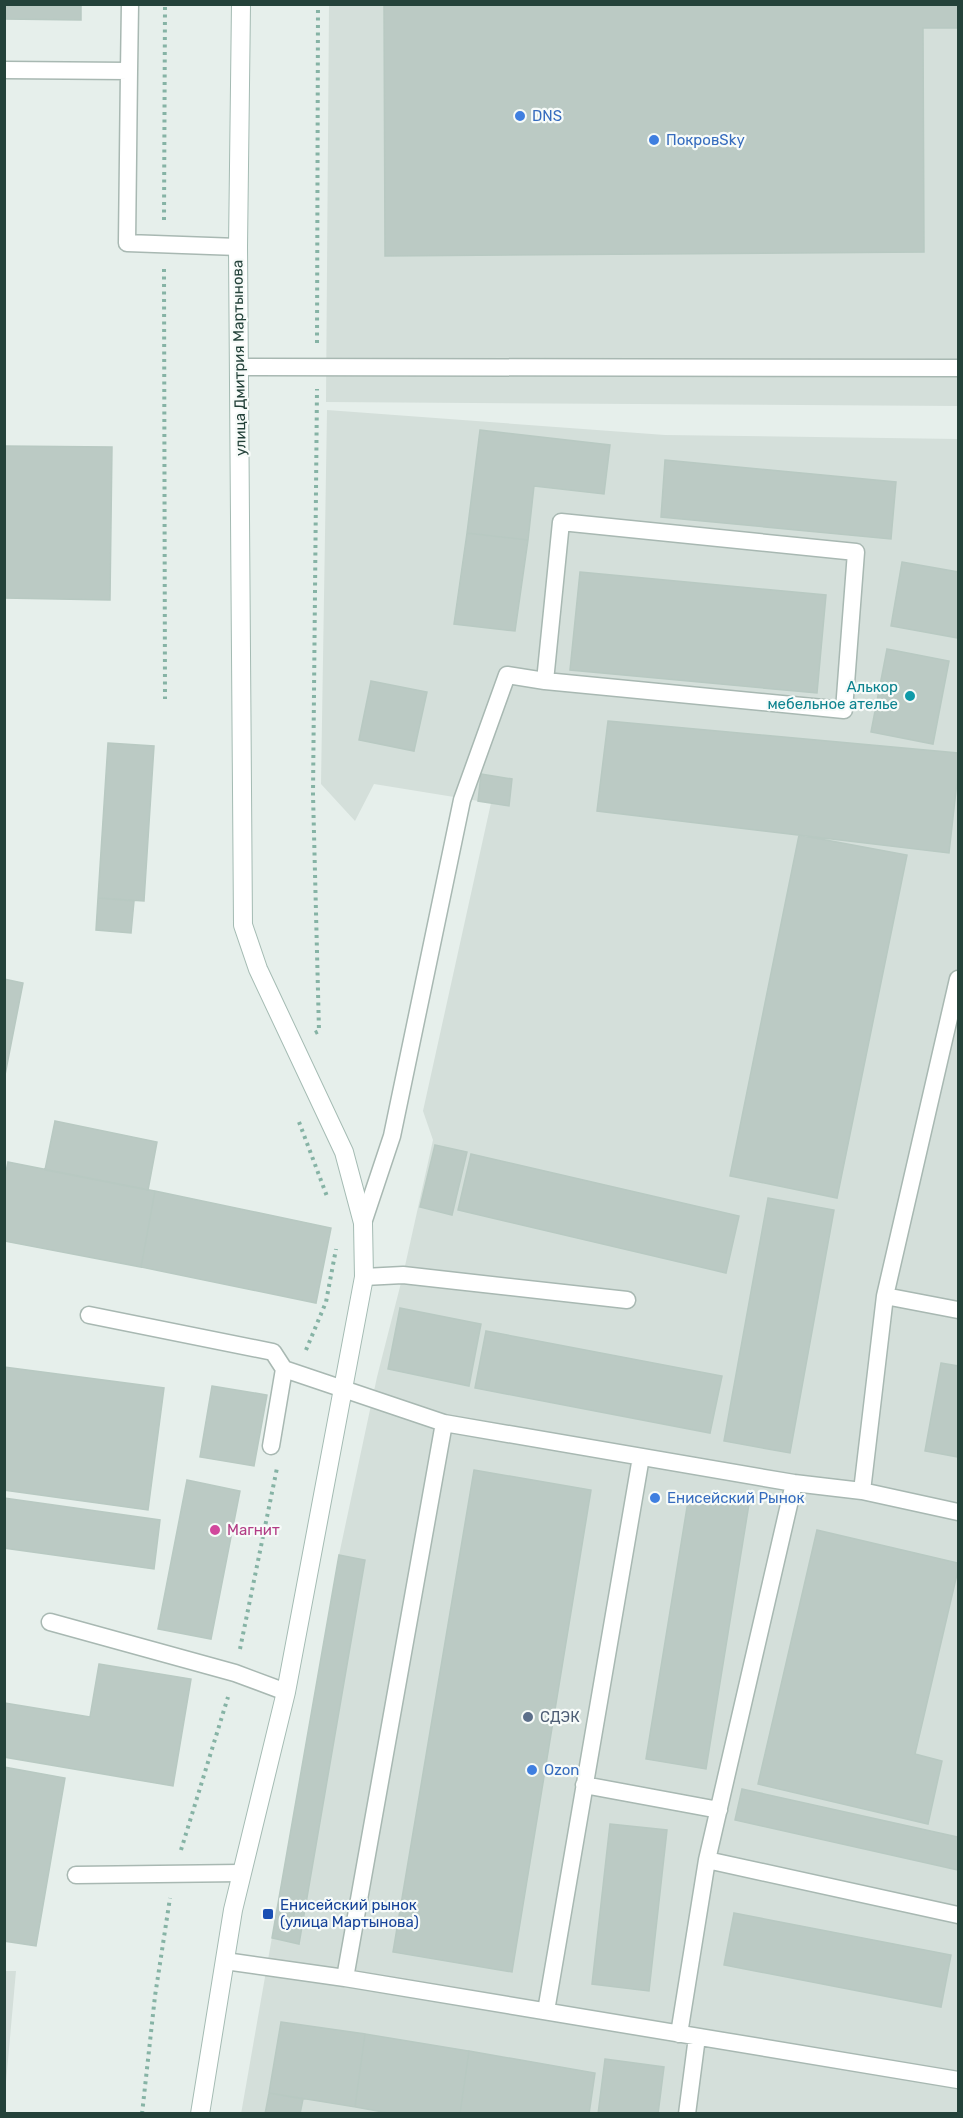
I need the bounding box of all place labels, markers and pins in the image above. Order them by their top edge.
place label: DNS [532,107,562,125]
marker: DNS [513,109,527,123]
place label: ПокровSky [666,131,745,149]
marker: ПокровSky [647,133,661,147]
place label: Алькор мебельное ателье [767,678,898,713]
marker: Алькор мебельное ателье [903,689,917,703]
place label: Енисейский Рынок [667,1489,804,1507]
marker: Енисейский Рынок [648,1491,662,1505]
place label: Магнит [227,1521,280,1539]
marker: Магнит [208,1523,222,1537]
place label: СДЭК [540,1708,580,1726]
marker: СДЭК [521,1710,535,1724]
place label: Ozon [544,1761,579,1779]
marker: Ozon [525,1763,539,1777]
place label: Енисейский рынок (улица Мартынова) [280,1896,419,1931]
marker: Енисейский рынок (улица Мартынова) [261,1907,275,1921]

